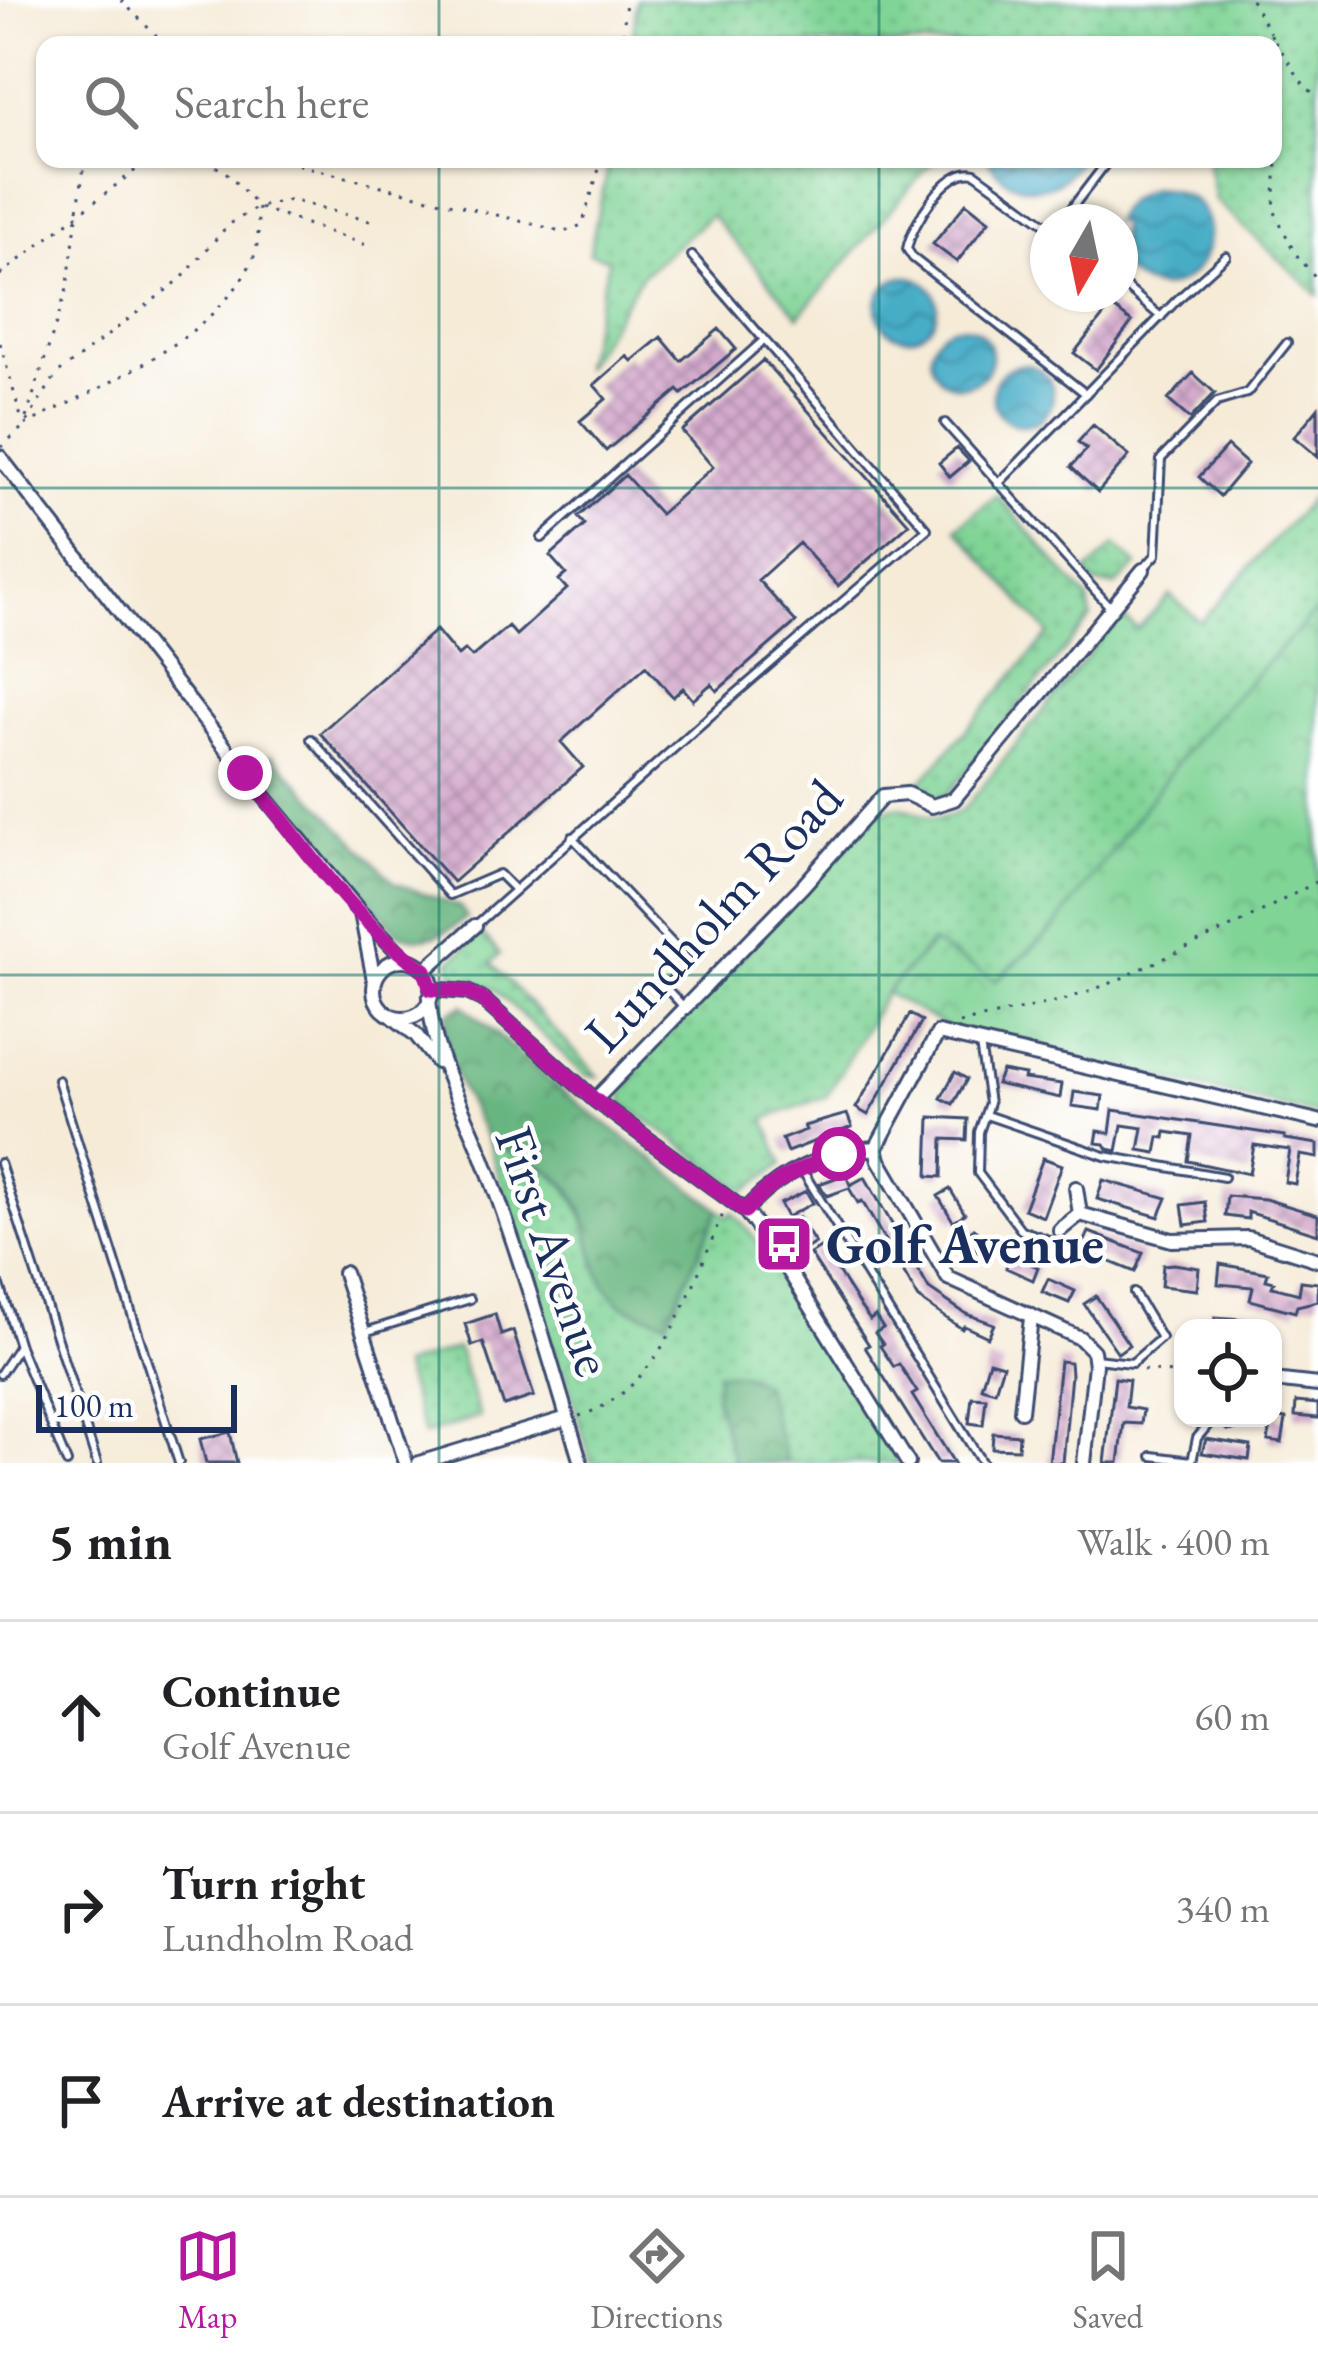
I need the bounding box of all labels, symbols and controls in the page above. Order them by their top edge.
search box [36,36,1282,168]
icon: search [78,69,144,135]
text: Search here [174,73,369,131]
north arrow [1030,204,1138,312]
route end [218,746,272,800]
street label: Lundholm Road [569,763,858,1066]
street label: First Avenue [480,1117,630,1385]
route start [812,1127,866,1181]
place label: Golf Avenue [826,1209,1104,1279]
bus stop icon: Golf Avenue [753,1213,815,1275]
map controls [1174,1319,1282,1427]
button: locate [1174,1319,1282,1427]
scale bar [36,1379,237,1432]
text: 100 m [54,1384,134,1427]
text: 5 min [48,1508,172,1574]
text: Walk · 400 m [1077,1516,1270,1567]
text: Continue [162,1662,340,1720]
icon: ahead [48,1684,114,1750]
text: 60 m [1194,1691,1270,1742]
text: Golf Avenue [162,1720,351,1771]
text: Turn right [162,1854,365,1912]
icon: right [48,1876,114,1942]
text: 340 m [1176,1883,1270,1934]
text: Lundholm Road [162,1912,414,1963]
icon: arrive [48,2068,114,2134]
text: Arrive at destination [162,2072,555,2130]
tab: Map [175,2223,241,2338]
tab: Directions [590,2223,723,2338]
tab: Saved [1073,2223,1143,2338]

